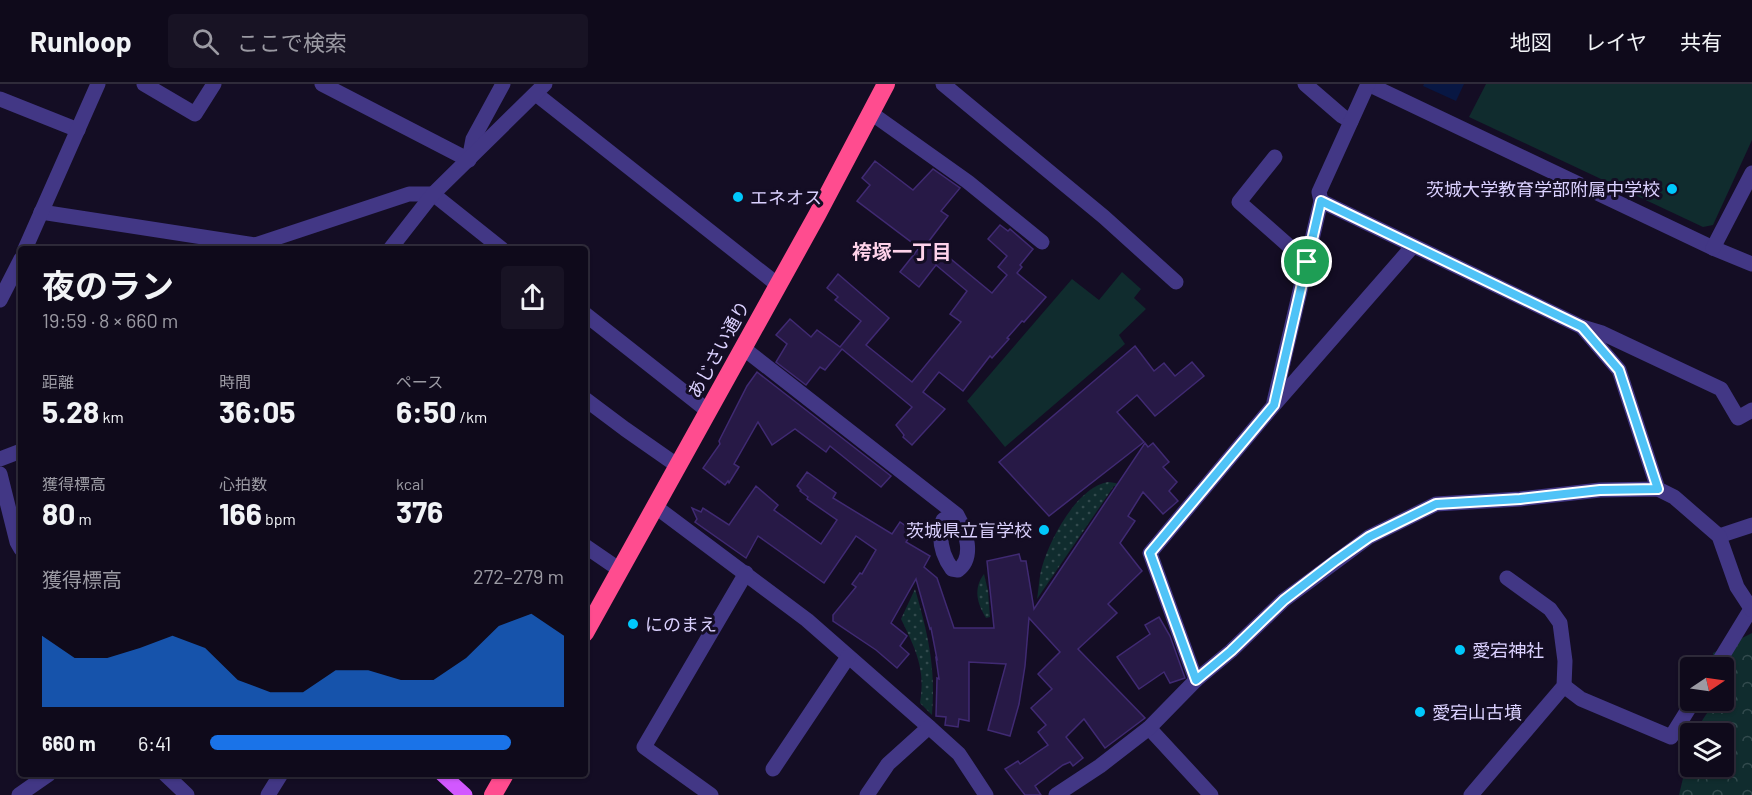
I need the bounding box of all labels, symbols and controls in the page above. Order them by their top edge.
search box [168,14,588,68]
text: Runloop [30,24,132,58]
icon: search [189,25,222,58]
text: ここで検索 [237,29,347,55]
text: 地図 [1510,29,1552,54]
text: レイヤ [1585,29,1647,54]
text: 共有 [1680,29,1722,54]
place label: 茨城大学教育学部附属中学校 [1426,178,1660,200]
marker: 茨城大学教育学部附属中学校 [1665,182,1679,196]
place label: エネオス [750,186,822,208]
marker: エネオス [731,190,745,204]
pin [1281,236,1332,287]
district label: 袴塚一丁目 [852,239,952,263]
icon: arrive [1290,245,1323,278]
text: 夜のラン [42,265,174,305]
button: share [501,266,564,329]
street label: あじさい通り [682,296,754,402]
text: 19:59 · 8 × 660 m [42,308,178,332]
text: 距離 [42,372,74,391]
text: 時間 [219,372,251,391]
text: ペース [396,372,443,391]
text: 5.28 [42,393,99,429]
text: 36:05 [219,393,296,429]
text: 6:50 [396,393,456,429]
text: km [99,407,124,426]
text: /km [456,407,487,426]
text: 獲得標高 [42,474,106,493]
text: 心拍数 [219,474,267,493]
text: kcal [396,474,424,493]
text: 376 [396,493,443,529]
text: 80 [42,495,75,531]
text: 166 [219,495,262,531]
text: m [75,509,92,528]
text: bpm [262,509,296,528]
place label: 茨城県立盲学校 [906,519,1032,541]
marker: 茨城県立盲学校 [1037,523,1051,537]
text: 272–279 m [473,564,564,588]
text: 獲得標高 [42,567,122,591]
place label: にのまえ [645,613,717,635]
marker: にのまえ [626,617,640,631]
place label: 愛宕神社 [1472,639,1544,661]
marker: 愛宕神社 [1453,643,1467,657]
north arrow [1680,657,1734,711]
map controls [1680,657,1734,777]
place label: 愛宕山古墳 [1432,701,1522,723]
marker: 愛宕山古墳 [1413,705,1427,719]
button: layers [1680,723,1734,777]
text: 660 m [42,731,96,755]
text: 6:41 [138,731,171,755]

